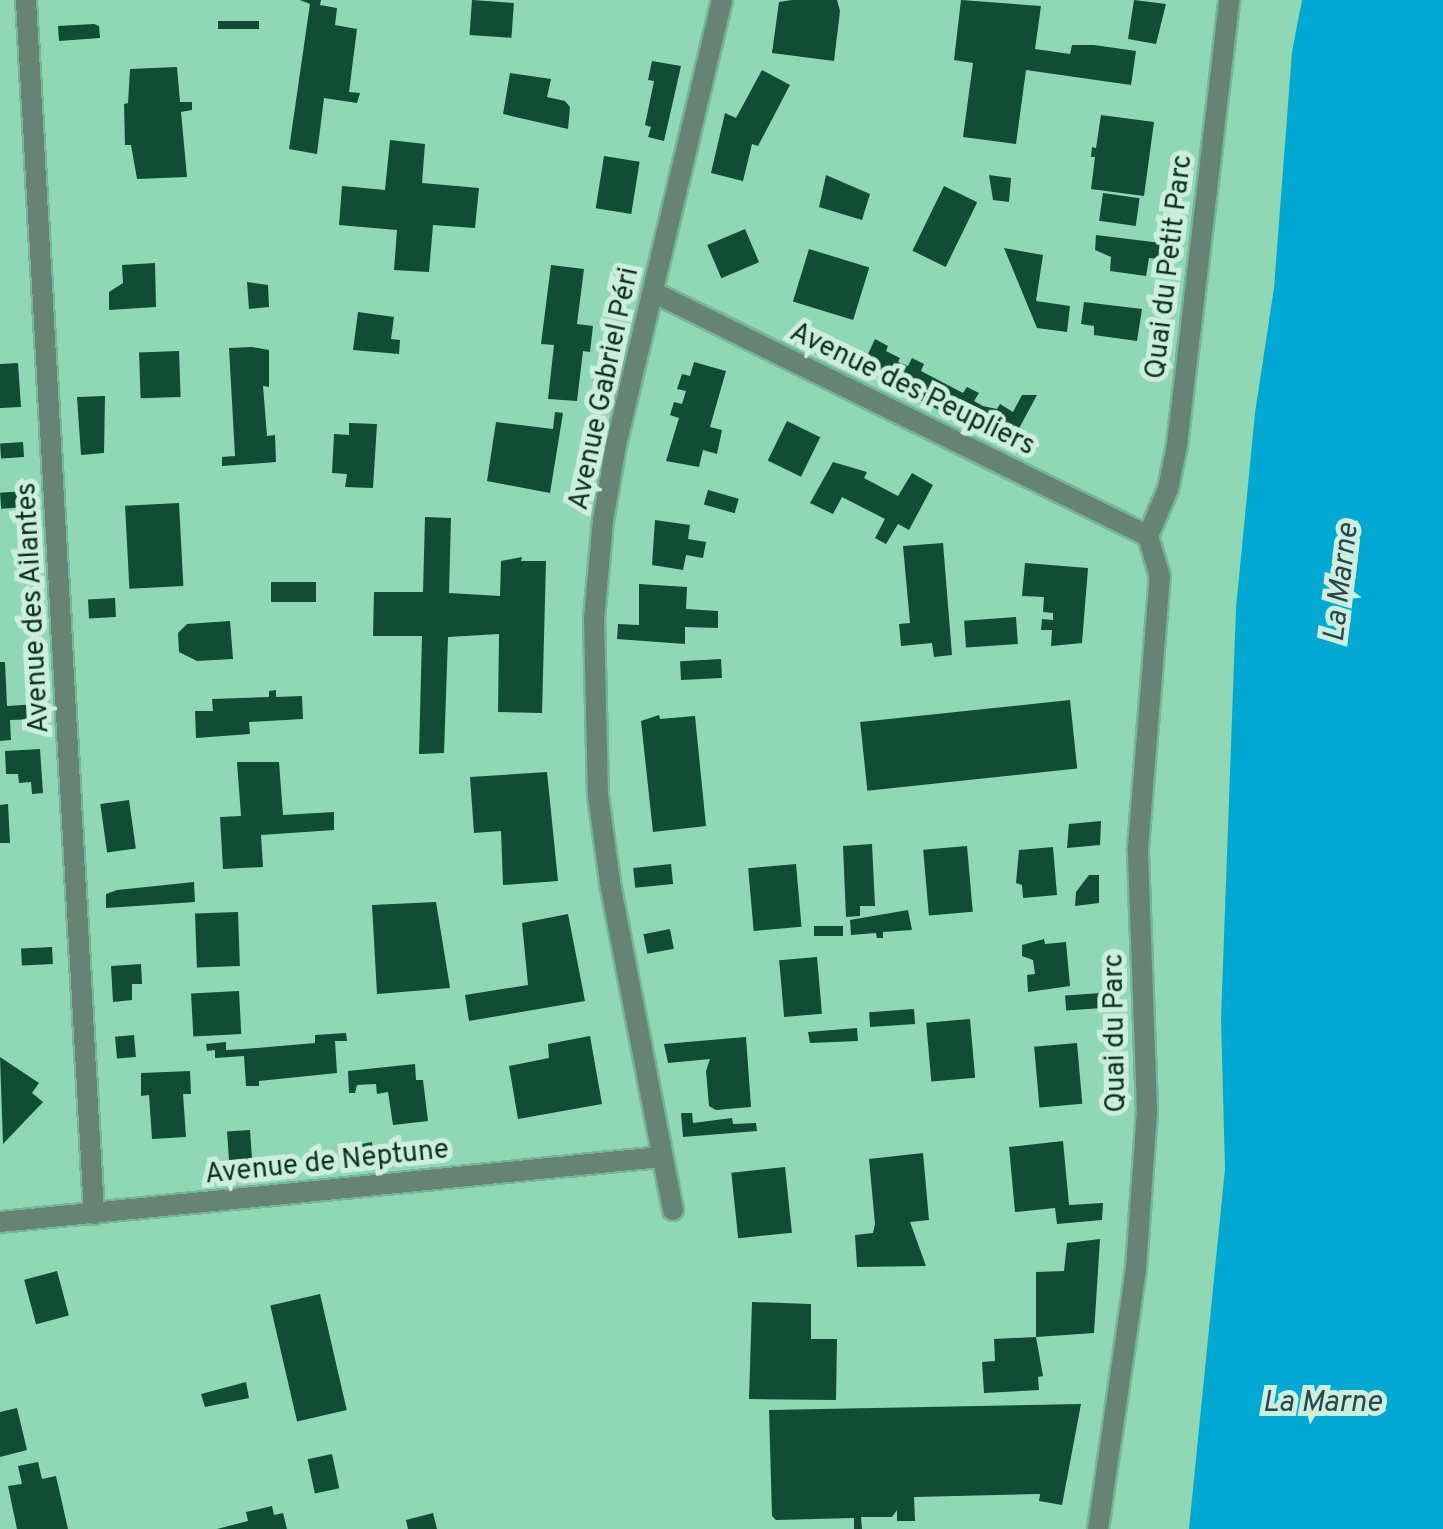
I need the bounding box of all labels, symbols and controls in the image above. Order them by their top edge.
street label: Quai du Petit Parc [1140,153,1200,381]
street label: Avenue Gabriel Péri [563,265,647,513]
street label: Avenue des Peupliers [784,316,1040,464]
street label: Avenue des Ailantes [11,481,57,735]
water label: La Marne [1318,522,1368,644]
street label: Quai du Parc [1098,953,1134,1113]
street label: Avenue de Neptune [203,1133,451,1193]
water label: La Marne [1262,1386,1382,1422]

